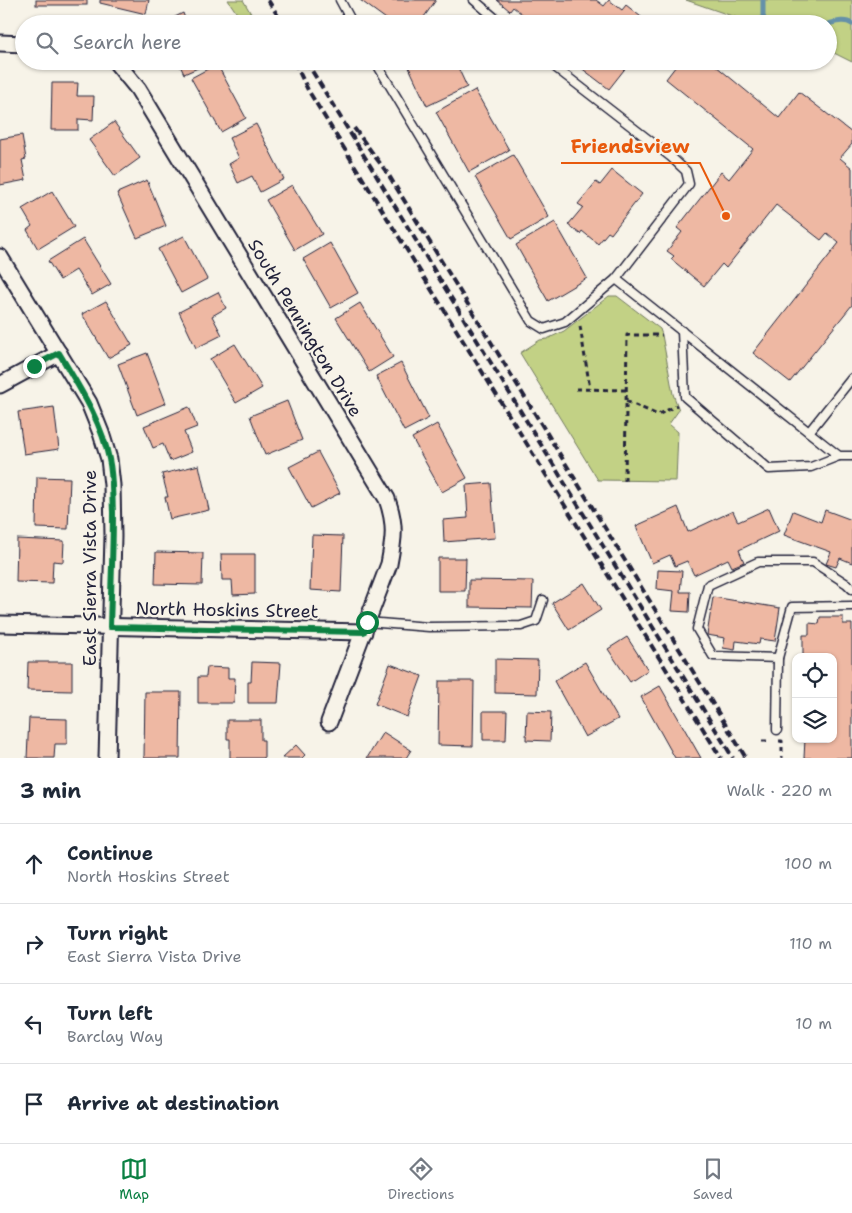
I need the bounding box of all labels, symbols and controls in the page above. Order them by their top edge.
search box [15,15,837,70]
icon: search [33,29,61,57]
text: Search here [73,30,182,55]
callout: Friendsview [561,129,700,163]
text: Friendsview [571,134,690,159]
street label: South Pennington Drive [242,235,368,421]
route end [23,355,46,378]
street label: East Sierra Vista Drive [78,470,102,666]
street label: North Hoskins Street [135,596,319,624]
route start [356,611,379,634]
map controls [792,653,837,743]
button: locate [792,653,837,698]
button: layers [792,698,837,743]
text: 3 min [20,777,81,805]
text: Walk · 220 m [726,780,832,801]
text: Continue [67,841,153,866]
icon: ahead [20,850,48,878]
text: 100 m [784,853,832,874]
text: North Hoskins Street [67,866,230,887]
text: Turn right [67,921,168,946]
icon: right [20,930,48,958]
text: 110 m [789,933,832,954]
text: East Sierra Vista Drive [67,946,241,967]
text: Turn left [67,1001,153,1026]
icon: left [20,1010,48,1038]
text: 10 m [795,1013,832,1034]
text: Barclay Way [67,1026,163,1047]
icon: arrive [20,1090,48,1118]
text: Arrive at destination [67,1091,279,1116]
tab: Map [119,1155,149,1203]
tab: Directions [388,1155,455,1203]
tab: Saved [693,1155,733,1203]

